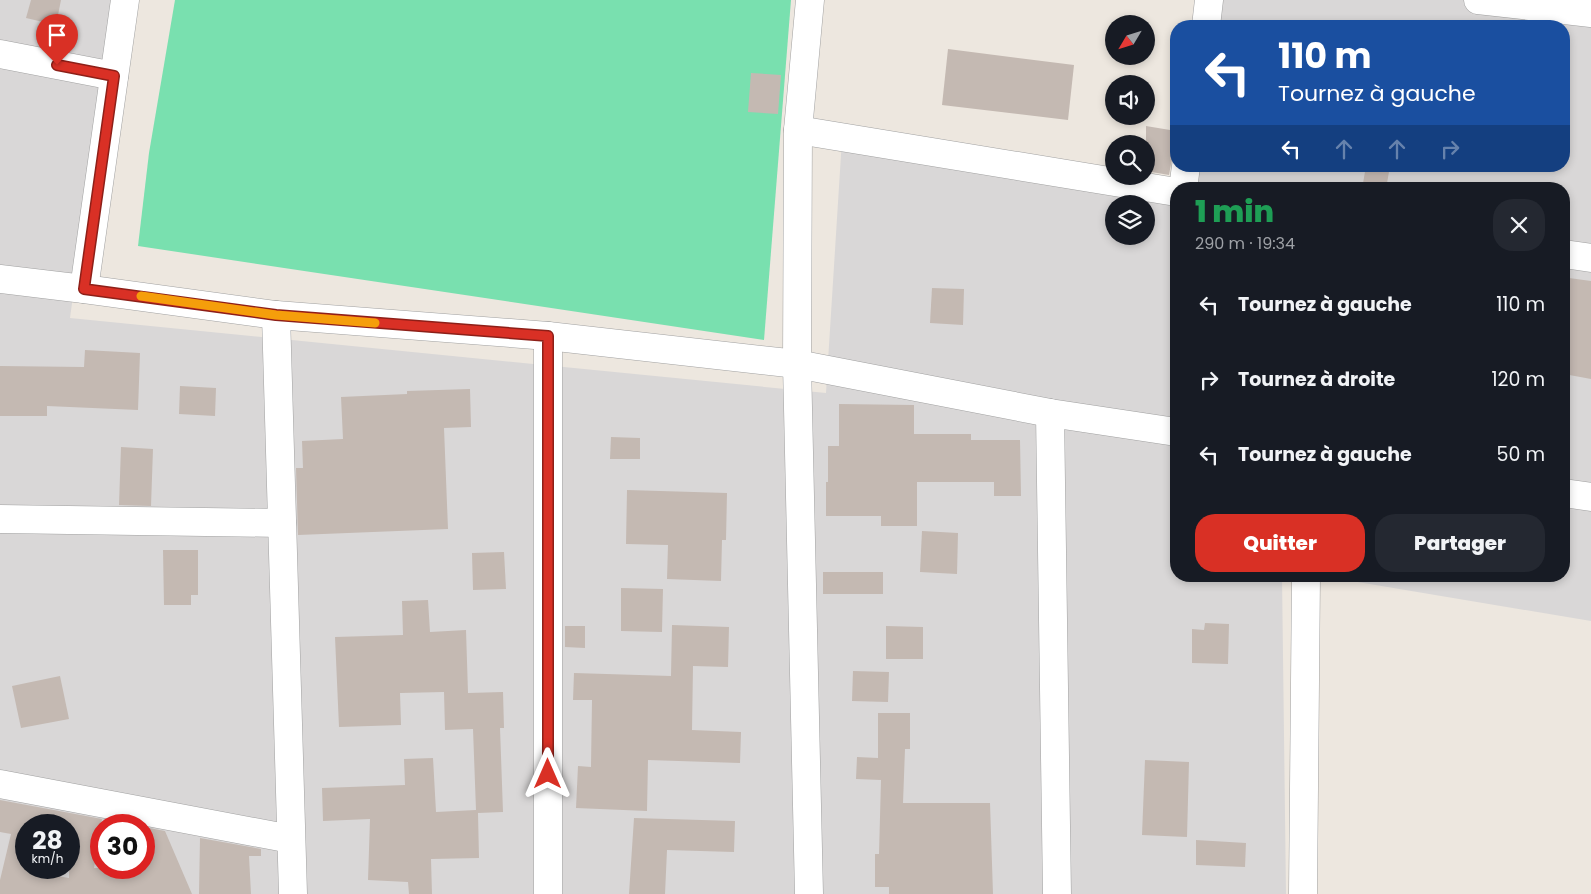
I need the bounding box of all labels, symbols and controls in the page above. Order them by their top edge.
pin [36,14,78,65]
north arrow [1105,15,1155,65]
map controls [1105,15,1155,245]
icon: arrive [43,21,71,49]
text: 110 m [1278,31,1372,80]
icon: left [1195,40,1260,105]
button: sound [1105,75,1155,125]
text: Tournez à gauche [1278,78,1476,109]
button: search [1105,135,1155,185]
icon: left [1277,135,1305,163]
icon: ahead [1330,135,1358,163]
icon: ahead [1383,135,1411,163]
icon: right [1436,135,1464,163]
text: 1 min [1195,190,1274,233]
button: layers [1105,195,1155,245]
button: close [1493,199,1545,251]
text: 290 m · 19:34 [1195,232,1295,255]
icon: left [1195,291,1223,319]
text: Tournez à gauche [1238,291,1412,318]
text: 110 m [1496,291,1545,318]
icon: right [1195,366,1223,394]
text: Tournez à droite [1238,366,1395,393]
text: 120 m [1491,366,1545,393]
icon: left [1195,441,1223,469]
text: Tournez à gauche [1238,441,1412,468]
text: 50 m [1496,441,1545,468]
button: Quitter [1195,514,1365,572]
button: Partager [1375,514,1545,572]
position arrow [521,747,573,799]
speed limit sign: 30 [90,814,155,879]
text: 28 [32,823,63,858]
text: km/h [32,850,63,867]

